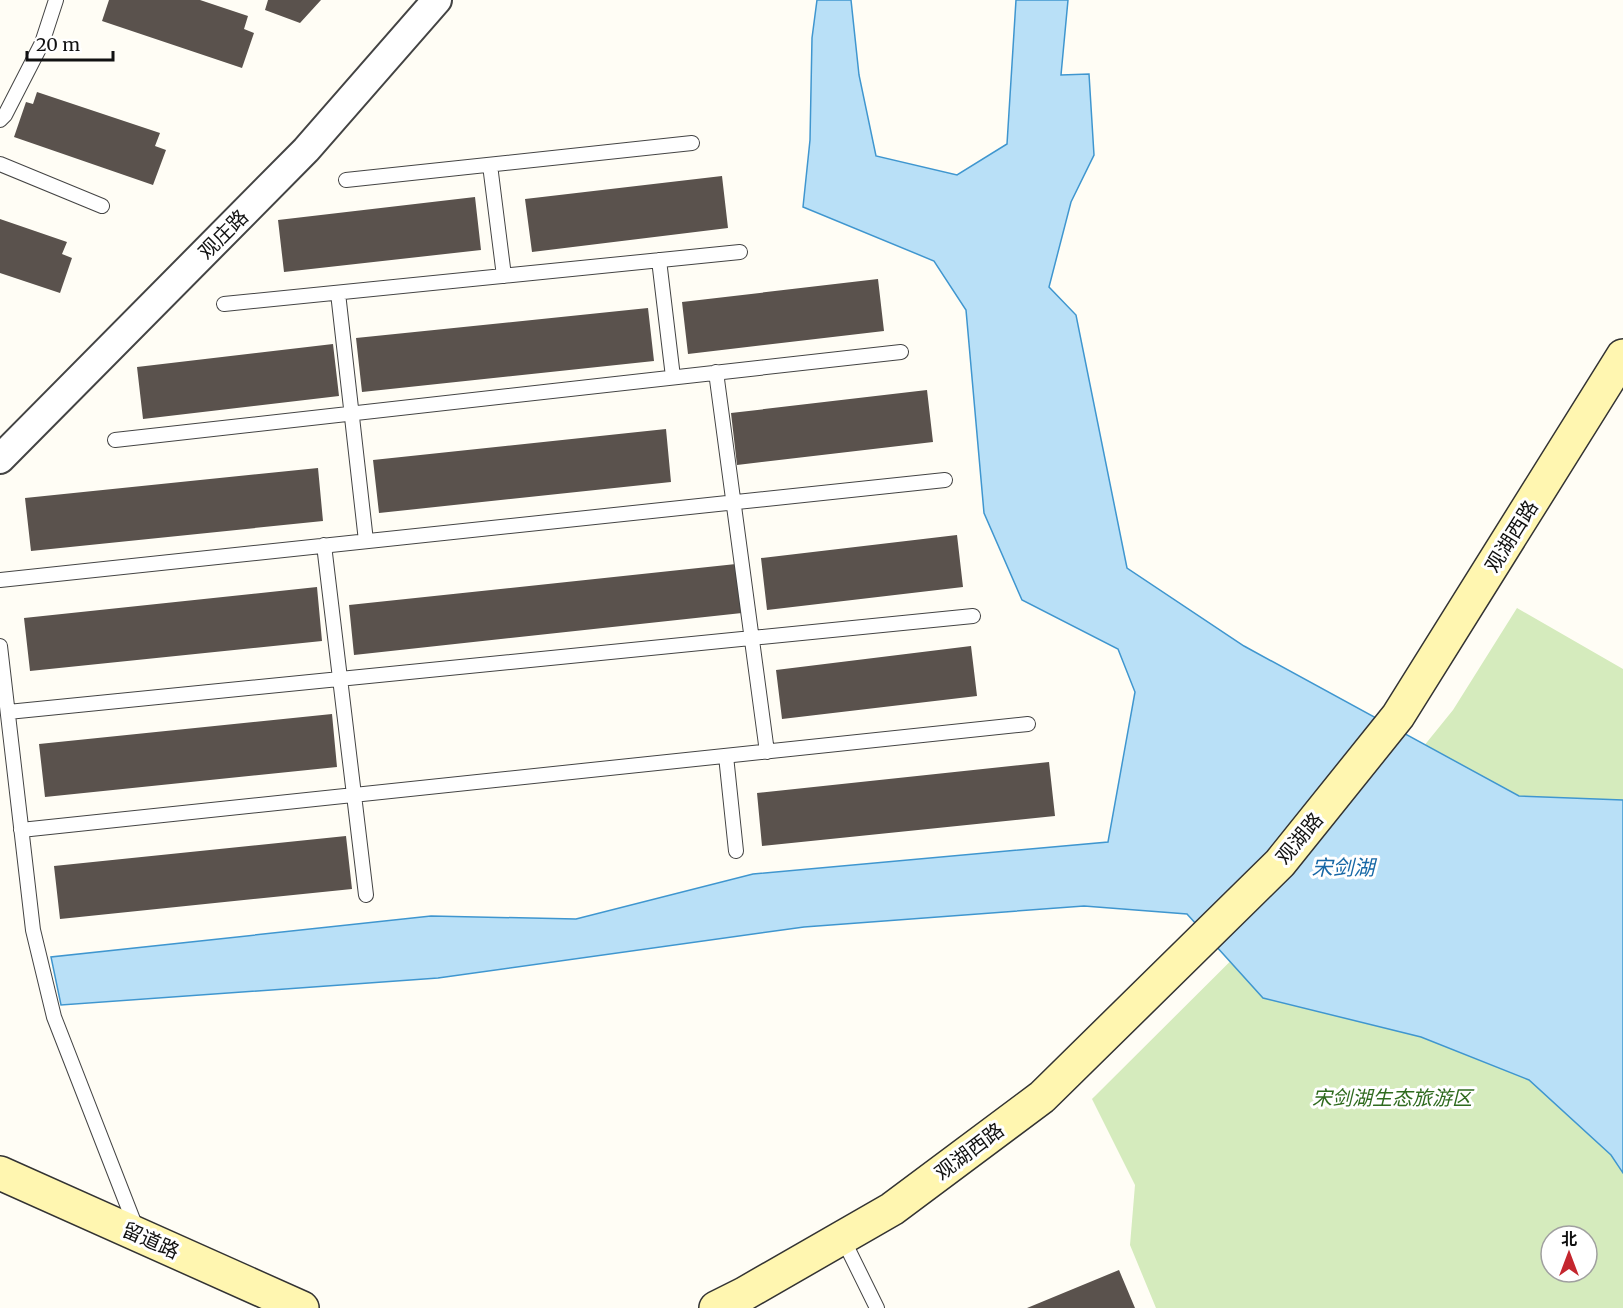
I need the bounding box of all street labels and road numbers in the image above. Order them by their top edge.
street label: 观庄路 [193,204,253,264]
street label: 观湖西路 [1479,495,1543,577]
street label: 观湖路 [1270,807,1328,869]
street label: 观湖西路 [930,1117,1008,1185]
street label: 留道路 [119,1216,183,1264]

